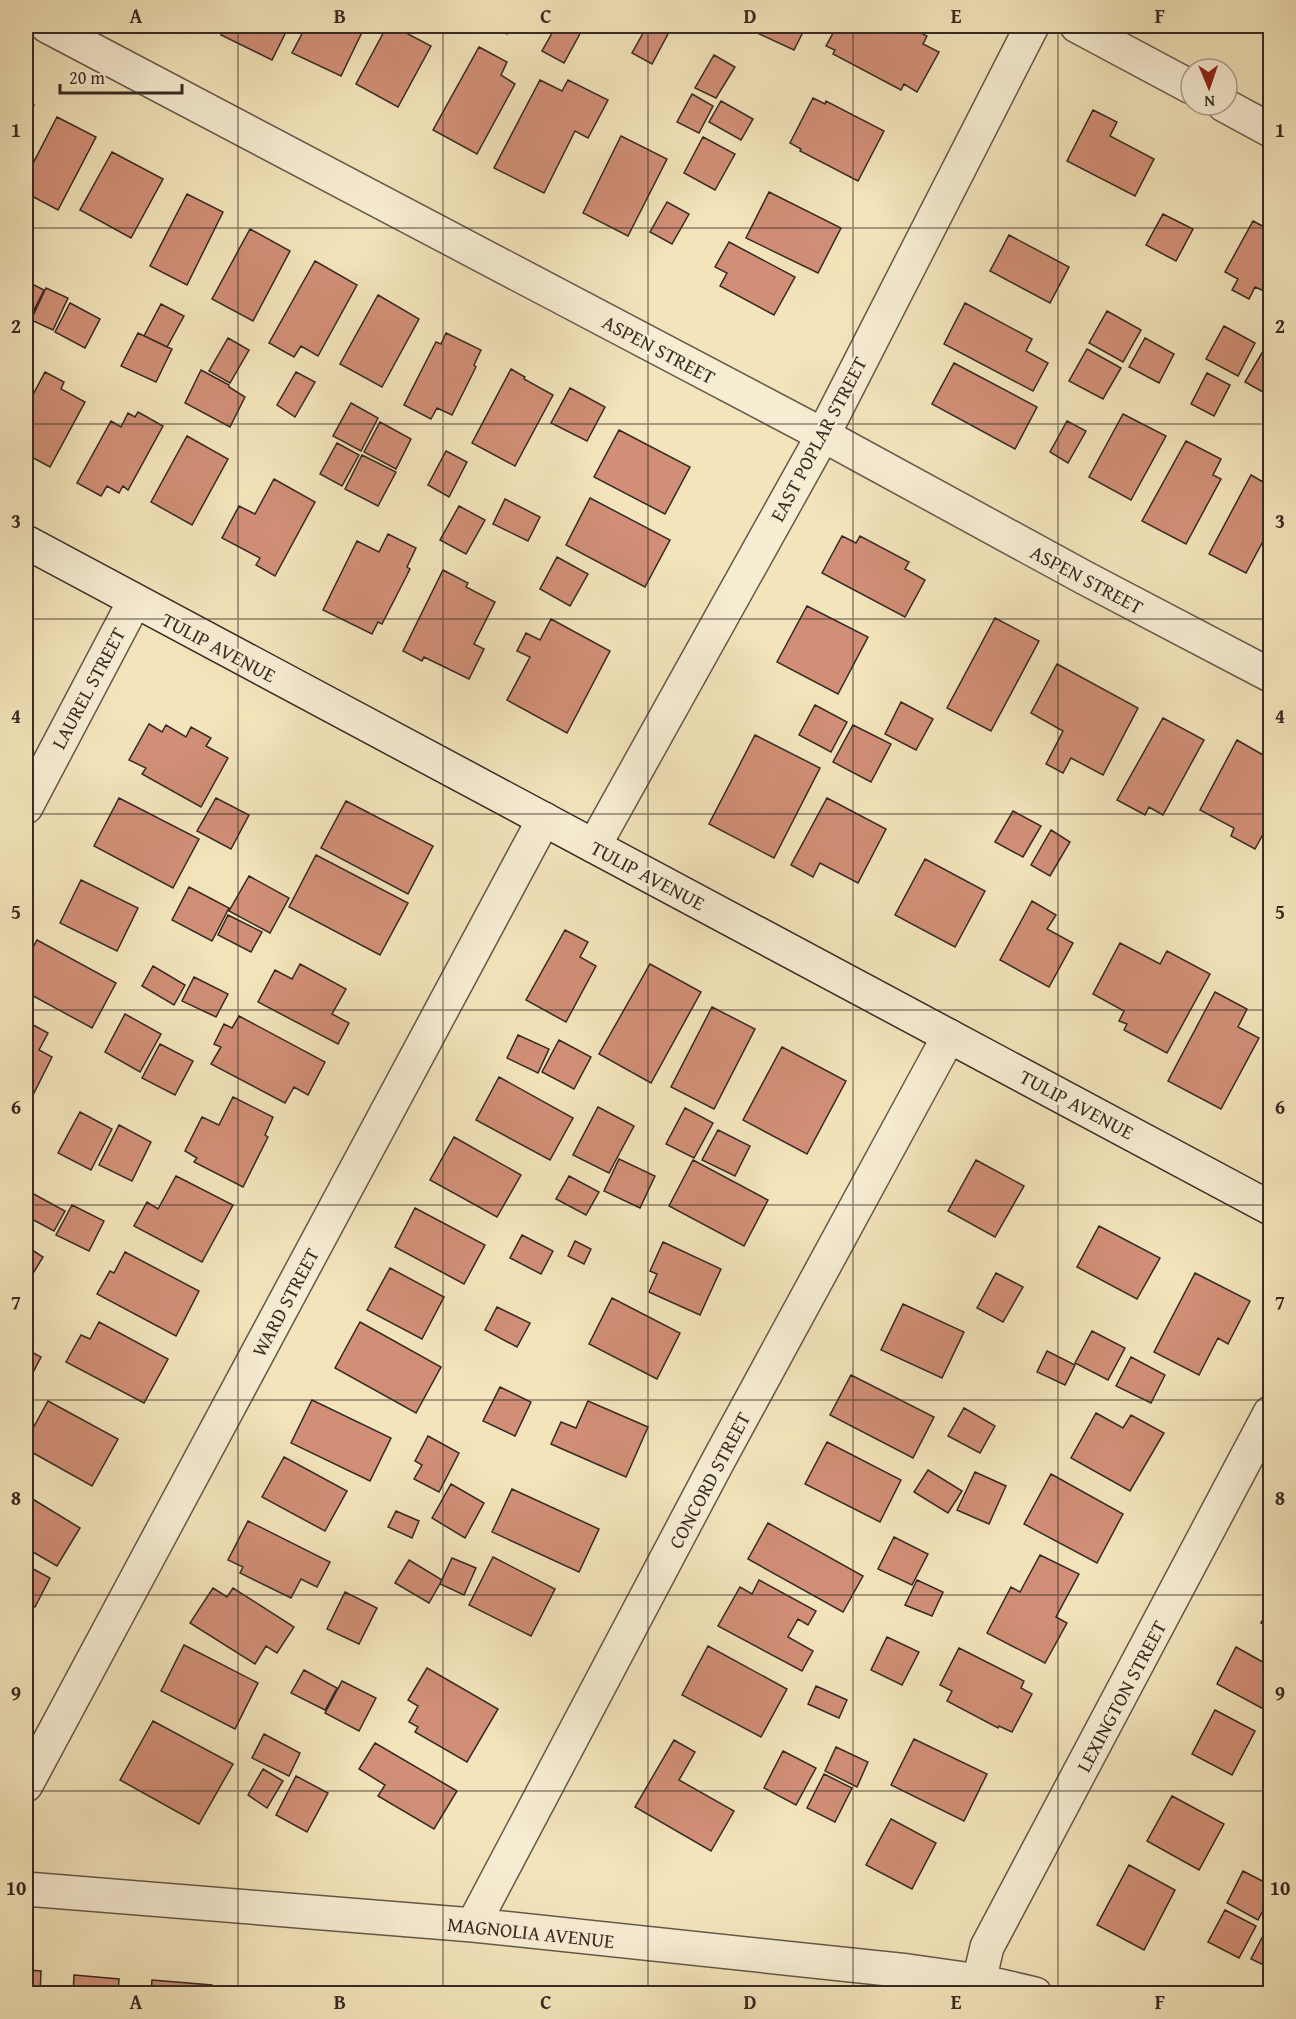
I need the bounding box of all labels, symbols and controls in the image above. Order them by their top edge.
text: A [130,1,143,30]
text: B [334,1,346,30]
text: C [540,1,552,30]
text: D [743,1,757,30]
text: E [951,1,962,30]
text: F [1155,1,1165,30]
scale bar [60,57,182,95]
north arrow [1179,57,1239,117]
text: 20 m [69,64,105,91]
text: N [1203,90,1215,114]
text: 1 [11,115,21,144]
text: 1 [1275,115,1285,144]
street label: ASPEN STREET [597,307,721,391]
text: 2 [11,311,21,340]
text: 2 [1275,311,1285,340]
street label: EAST POPLAR STREET [762,351,874,527]
text: 3 [11,506,21,535]
text: 3 [1275,506,1285,535]
street label: ASPEN STREET [1025,537,1149,621]
street label: TULIP AVENUE [157,605,281,689]
street label: LAUREL STREET [44,622,132,754]
text: 4 [11,701,21,730]
text: 4 [1275,701,1285,730]
street label: TULIP AVENUE [586,833,710,917]
text: 5 [11,897,21,926]
text: 5 [1275,897,1285,926]
street label: TULIP AVENUE [1015,1062,1139,1146]
text: 6 [11,1092,21,1121]
text: 6 [1275,1092,1285,1121]
street label: WARD STREET [244,1242,326,1362]
text: 7 [11,1287,21,1316]
text: 7 [1275,1287,1285,1316]
street label: CONCORD STREET [661,1406,757,1554]
text: 8 [11,1483,21,1512]
text: 8 [1275,1483,1285,1512]
street label: LEXINGTON STREET [1069,1615,1173,1777]
text: 9 [11,1678,21,1707]
text: 9 [1275,1678,1285,1707]
text: 10 [6,1873,26,1902]
text: 10 [1270,1873,1290,1902]
street label: MAGNOLIA AVENUE [446,1909,616,1955]
text: A [130,1987,143,2016]
text: B [334,1987,346,2016]
text: C [540,1987,552,2016]
text: D [743,1987,757,2016]
text: E [951,1987,962,2016]
text: F [1155,1987,1165,2016]

